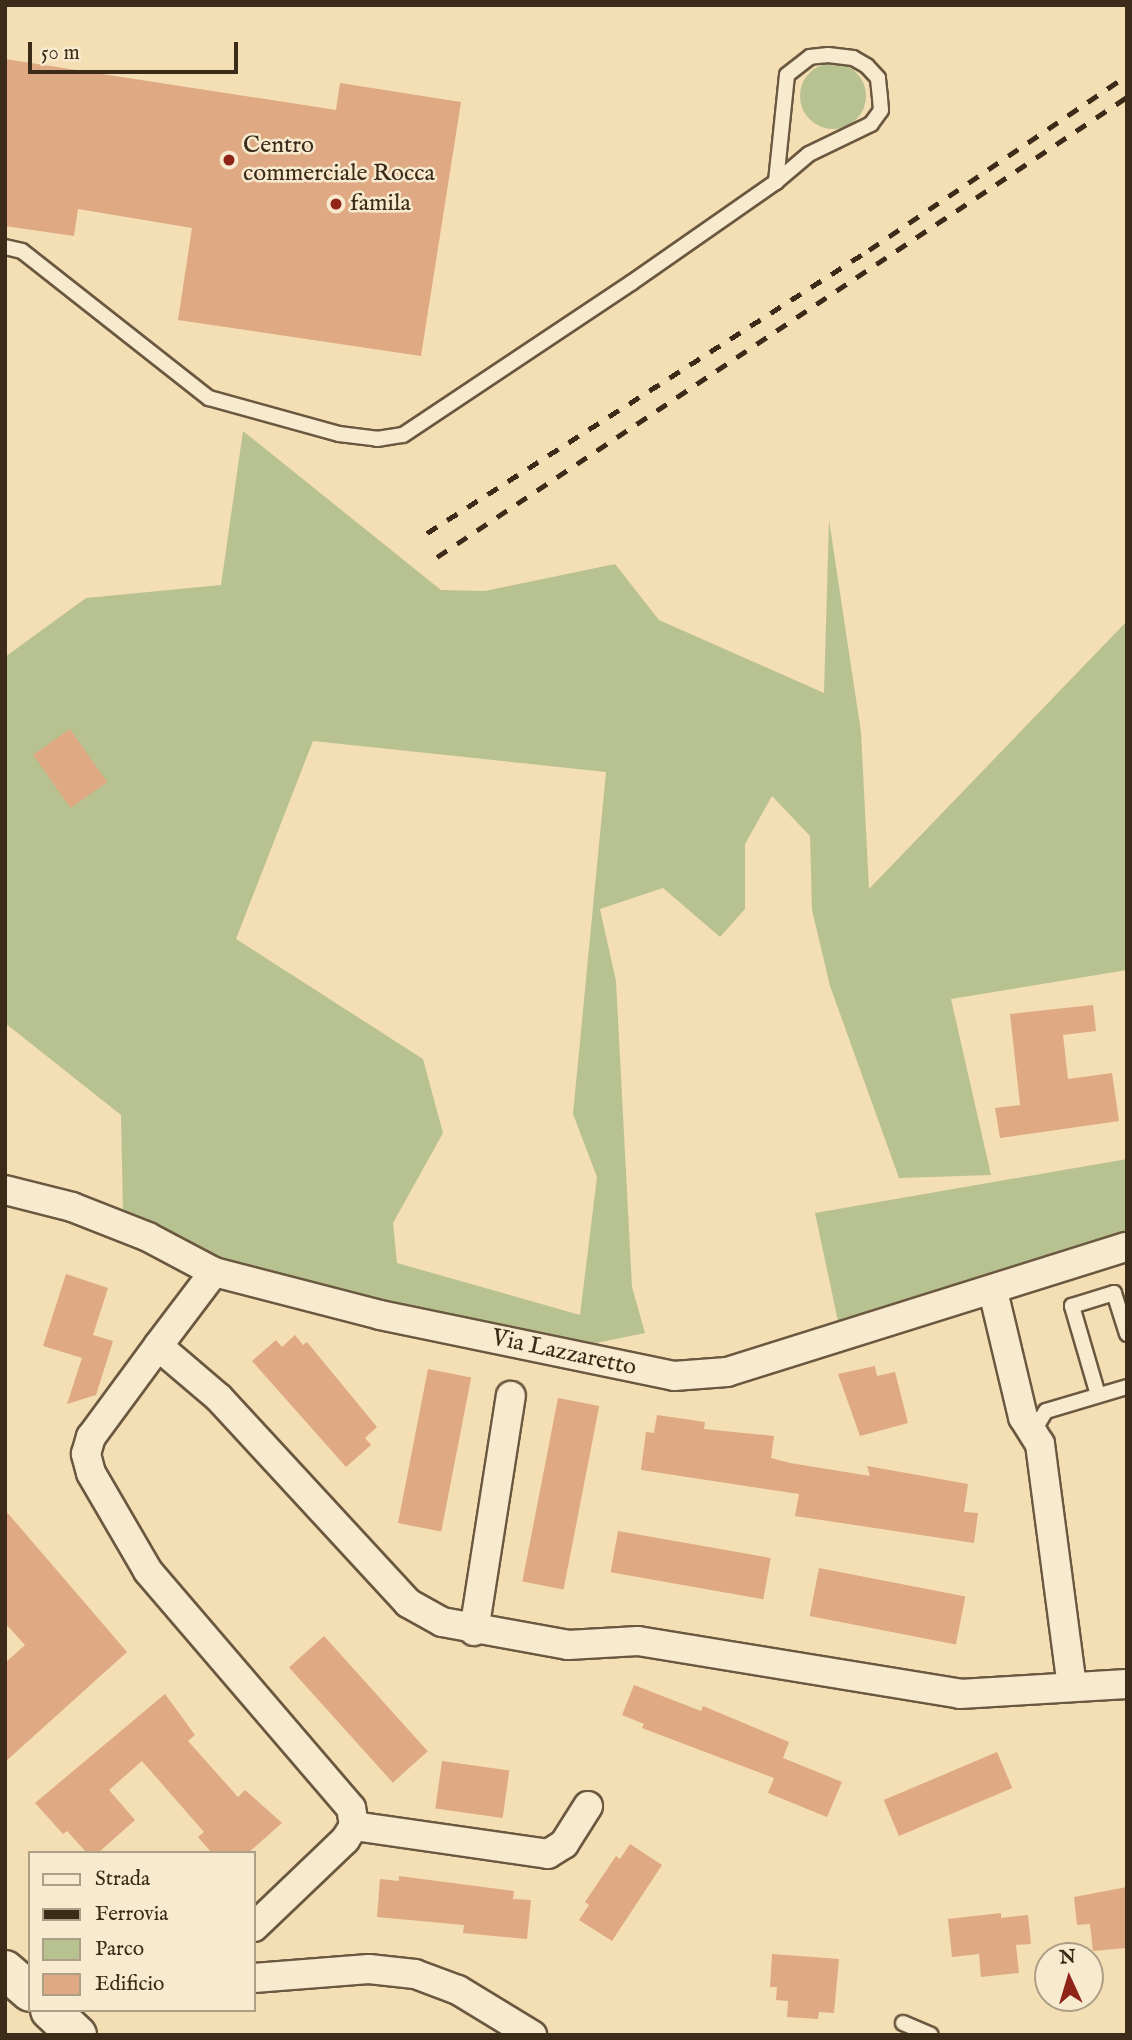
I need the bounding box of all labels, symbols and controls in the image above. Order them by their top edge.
scale bar [32,28,242,72]
text: 50 m [41,40,80,67]
place label: Centro commerciale Rocca [243,132,435,188]
marker: Centro commerciale Rocca [221,152,237,168]
place label: famila [350,190,411,218]
marker: famila [328,196,344,212]
street label: Via Lazzaretto [489,1324,639,1382]
legend [28,1851,256,2012]
text: Strada [95,1866,150,1893]
text: Ferrovia [95,1901,168,1928]
text: Parco [95,1936,144,1963]
north arrow [1034,1942,1104,2012]
text: N [1059,1946,1077,1971]
text: Edificio [95,1971,164,1998]

